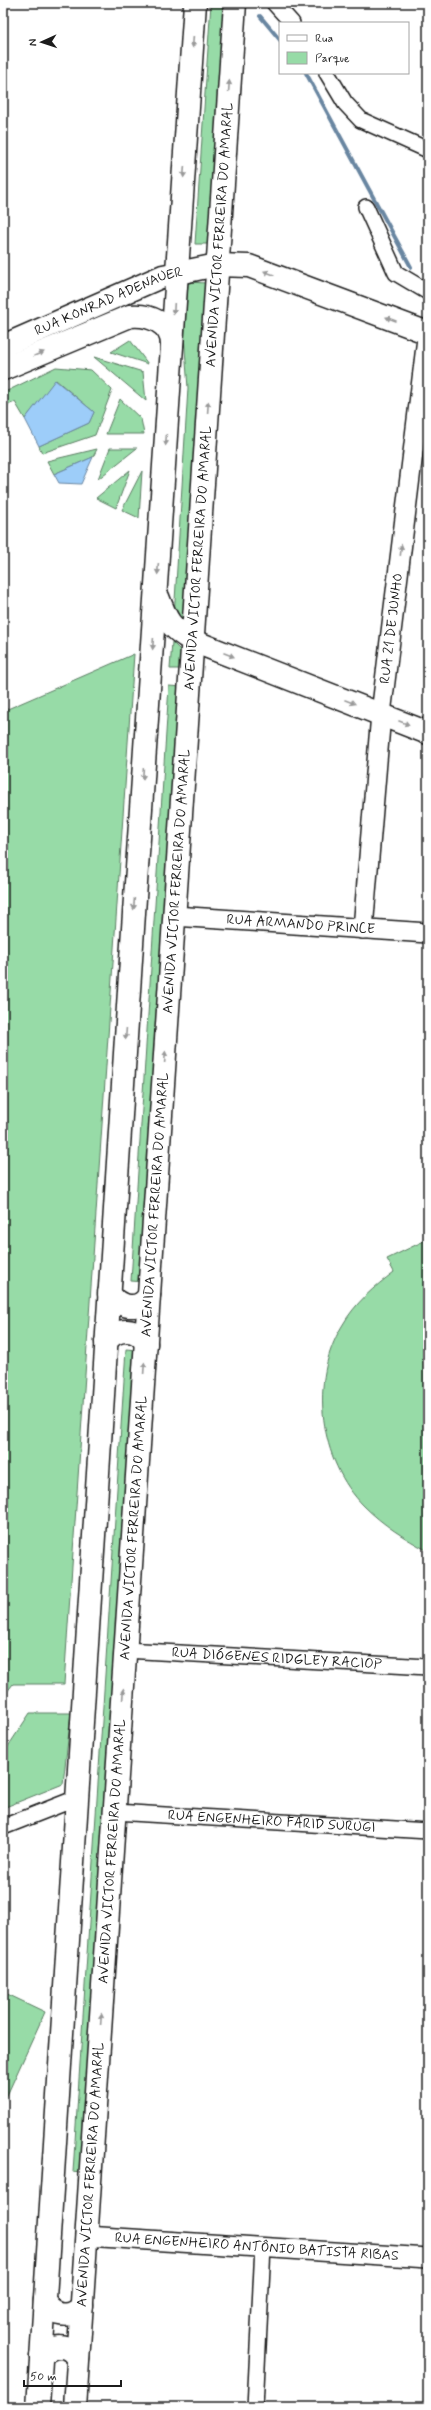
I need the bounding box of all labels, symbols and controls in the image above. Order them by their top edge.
north arrow [22,22,62,62]
legend [279,22,409,74]
text: Rua [315,31,333,47]
one-way arrow [189,36,196,48]
text: N [26,38,40,46]
text: Parque [315,51,350,67]
one-way arrow [226,80,233,92]
street label: AVENIDA VICTOR FERREIRA DO AMARAL [202,102,237,368]
one-way arrow [180,166,187,178]
street label: RUA KONRAD ADENAUER [32,263,184,340]
one-way arrow [263,270,275,276]
one-way arrow [171,303,178,315]
one-way arrow [385,315,397,321]
one-way arrow [33,350,45,356]
one-way arrow [205,401,212,413]
street label: AVENIDA VICTOR FERREIRA DO AMARAL [180,425,216,691]
one-way arrow [163,434,170,446]
one-way arrow [398,544,404,556]
one-way arrow [154,563,161,575]
street label: RUA 21 DE JUNHO [376,572,407,685]
one-way arrow [149,638,156,651]
one-way arrow [224,653,236,659]
one-way arrow [345,700,357,706]
one-way arrow [399,721,411,727]
street label: AVENIDA VICTOR FERREIRA DO AMARAL [159,748,194,1014]
one-way arrow [140,768,147,780]
one-way arrow [131,898,138,910]
street label: RUA ARMANDO PRINCE [226,911,375,938]
one-way arrow [122,1028,129,1040]
one-way arrow [162,1051,169,1063]
street label: AVENIDA VICTOR FERREIRA DO AMARAL [137,1072,173,1338]
one-way arrow [141,1362,148,1374]
street label: AVENIDA VICTOR FERREIRA DO AMARAL [116,1395,151,1661]
street label: RUA DIÓGENES RIDGLEY RACIOP [171,1644,382,1673]
one-way arrow [119,1688,126,1700]
street label: AVENIDA VICTOR FERREIRA DO AMARAL [94,1718,130,1984]
street label: RUA ENGENHEIRO FARID SURUGI [167,1806,376,1837]
one-way arrow [97,2013,104,2025]
street label: AVENIDA VICTOR FERREIRA DO AMARAL [73,2042,108,2307]
street label: RUA ENGENHEIRO ANTÔNIO BATISTA RIBAS [114,2229,399,2265]
scale bar [24,2362,121,2388]
text: 50 m [30,2369,57,2385]

